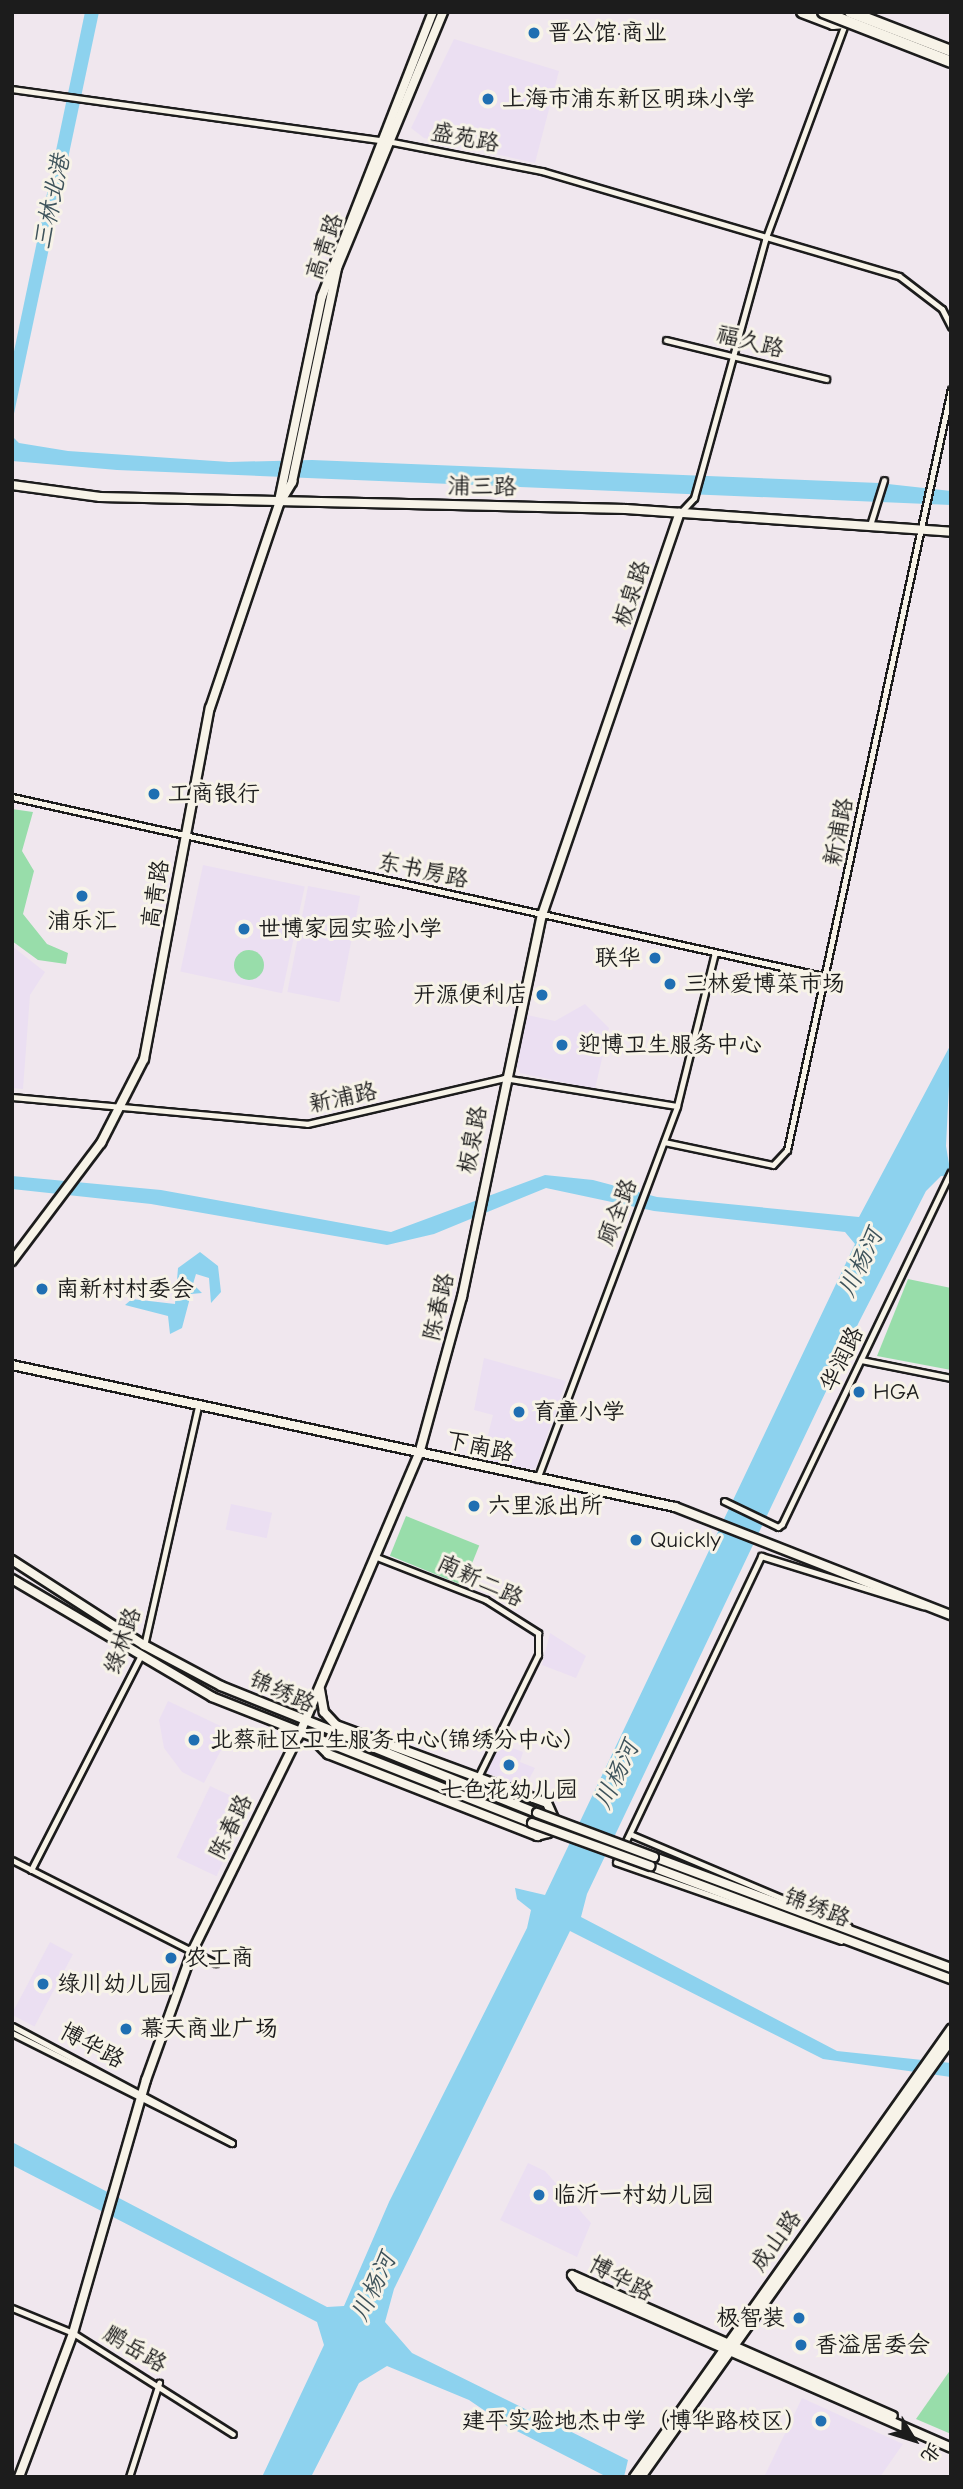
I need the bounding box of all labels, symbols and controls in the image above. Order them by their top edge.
place label: 晋公馆·商业 [548,19,667,47]
marker: 晋公馆·商业 [526,25,542,41]
place label: 上海市浦东新区明珠小学 [502,85,755,113]
marker: 上海市浦东新区明珠小学 [480,91,496,107]
street label: 盛苑路 [429,118,501,158]
water label: 三林北港 [28,152,76,252]
street label: 高青路 [301,210,349,284]
street label: 福久路 [713,320,787,364]
street label: 浦三路 [447,473,517,501]
street label: 板泉路 [608,557,656,631]
place label: 工商银行 [168,780,260,808]
marker: 工商银行 [146,786,162,802]
street label: 新浦路 [819,796,859,868]
street label: 东书房路 [375,848,471,894]
street label: 高青路 [137,858,175,930]
marker: 浦乐汇 [74,888,90,904]
place label: 浦乐汇 [48,907,116,935]
place label: 世博家园实验小学 [258,915,442,943]
marker: 世博家园实验小学 [236,921,252,937]
place label: 联华 [595,944,641,972]
marker: 联华 [647,950,663,966]
place label: 三林爱博菜市场 [684,970,845,998]
marker: 三林爱博菜市场 [662,976,678,992]
place label: 开源便利店 [413,981,528,1009]
marker: 开源便利店 [534,987,550,1003]
place label: 迎博卫生服务中心 [578,1031,762,1059]
marker: 迎博卫生服务中心 [552,1035,572,1055]
street label: 新浦路 [306,1077,380,1119]
street label: 板泉路 [453,1104,493,1176]
street label: 顾全路 [593,1175,643,1249]
water label: 川杨河 [833,1224,889,1302]
street label: 陈春路 [418,1270,460,1344]
place label: 南新村村委会 [56,1275,194,1303]
marker: 南新村村委会 [34,1281,50,1297]
street label: 华润路 [814,1322,870,1396]
place label: HGA [873,1378,919,1406]
marker: HGA [851,1384,867,1400]
place label: 育童小学 [533,1398,625,1426]
marker: 育童小学 [511,1404,527,1420]
street label: 下南路 [443,1426,517,1468]
place label: 六里派出所 [488,1492,603,1520]
marker: 六里派出所 [466,1498,482,1514]
place label: Quickly [650,1526,721,1554]
marker: Quickly [628,1532,644,1548]
street label: 南新二路 [432,1549,528,1613]
street label: 绿林路 [99,1604,147,1678]
street label: 锦绣路 [245,1665,319,1719]
place label: 北蔡社区卫生服务中心(锦绣分中心) [210,1726,571,1754]
marker: 北蔡社区卫生服务中心(锦绣分中心) [184,1730,204,1750]
water label: 川杨河 [589,1736,645,1814]
marker: 七色花幼儿园 [501,1757,517,1773]
place label: 七色花幼儿园 [440,1776,578,1804]
street label: 陈春路 [203,1790,259,1864]
street label: 锦绣路 [780,1883,854,1933]
place label: 农工商 [185,1944,254,1972]
marker: 农工商 [163,1950,179,1966]
place label: 绿川幼儿园 [57,1970,172,1998]
marker: 绿川幼儿园 [35,1976,51,1992]
place label: 幕天商业广场 [140,2015,278,2043]
street label: 博华路 [55,2018,129,2074]
marker: 幕天商业广场 [118,2021,134,2037]
place label: 临沂一村幼儿园 [553,2181,714,2209]
marker: 临沂一村幼儿园 [531,2187,547,2203]
street label: 成山路 [745,2205,807,2277]
water label: 川杨河 [346,2248,402,2326]
street label: 博华路 [584,2251,658,2307]
place label: 极智装 [716,2304,785,2332]
marker: 极智装 [791,2310,807,2326]
street label: 鹏岳路 [98,2319,172,2379]
place label: 香溢居委会 [815,2331,930,2359]
marker: 香溢居委会 [793,2337,809,2353]
north arrow [879,2405,949,2475]
place label: 建平实验地杰中学（博华路校区） [462,2407,807,2435]
marker: 建平实验地杰中学（博华路校区） [813,2413,829,2429]
text: 北 [916,2439,945,2467]

